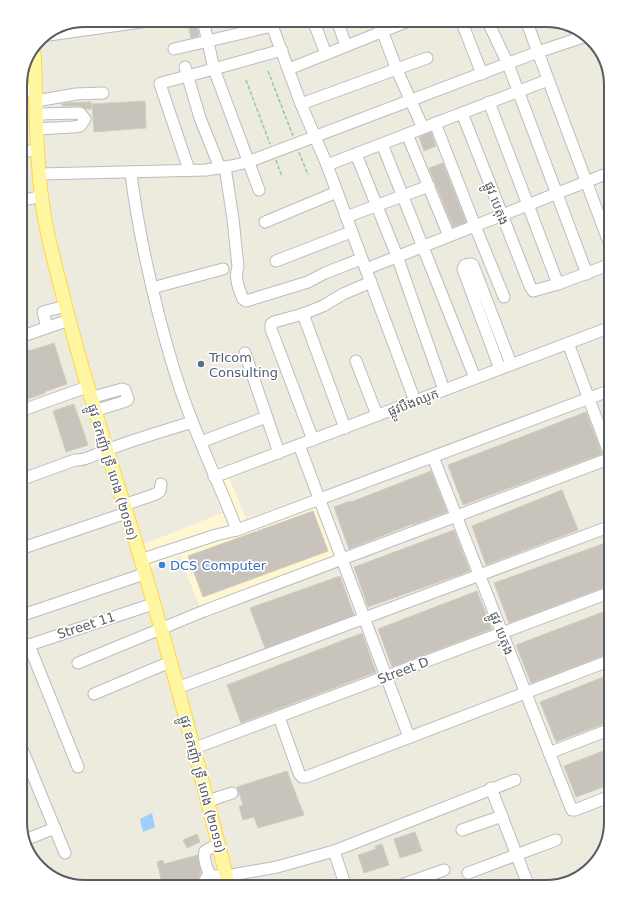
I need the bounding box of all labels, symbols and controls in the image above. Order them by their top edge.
street label: ផ្លូវ បេតុង [478,179,512,228]
place label: TrIcom Consulting [208,350,278,380]
marker: TrIcom Consulting [196,359,206,369]
street label: ផ្លូវបឹងឈូក [385,385,442,423]
street label: ផ្លូវ ឧកញ៉ា ទ្រី ហេង (២០១១) [81,402,141,543]
place label: DCS Computer [170,558,267,573]
marker: DCS Computer [157,560,167,570]
street label: Street 11 [55,609,117,642]
street label: ផ្លូវ បេតុង [483,609,517,658]
street label: Street D [375,654,431,687]
street label: ផ្លូវ ឧកញ៉ា ទ្រី ហេង (២០១១) [173,713,229,856]

